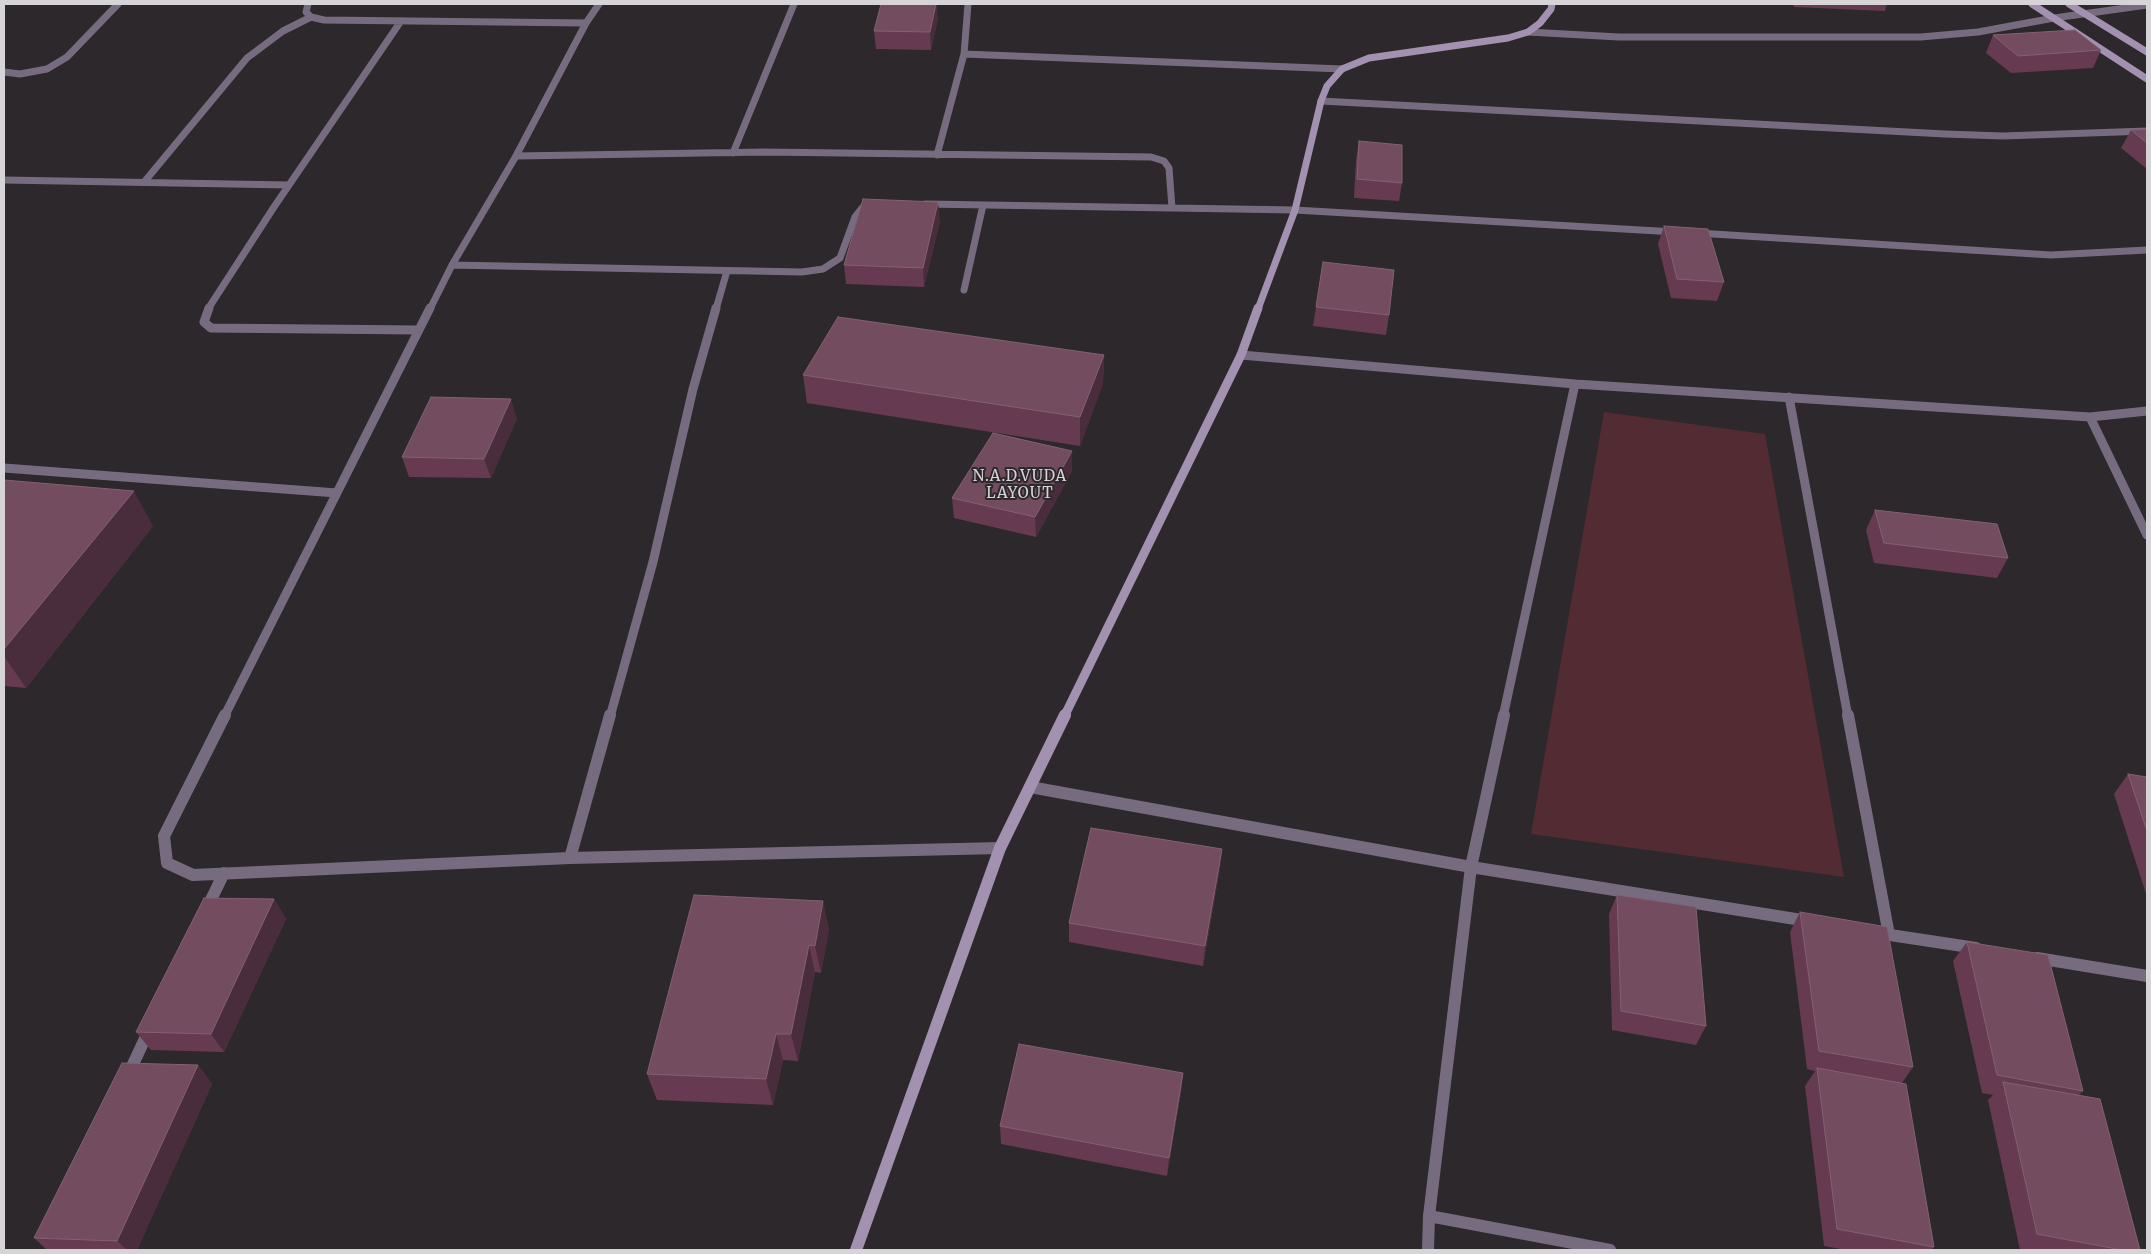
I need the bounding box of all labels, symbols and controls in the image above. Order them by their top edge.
district label: N.A.D.VUDA LAYOUT [972,468,1068,503]

